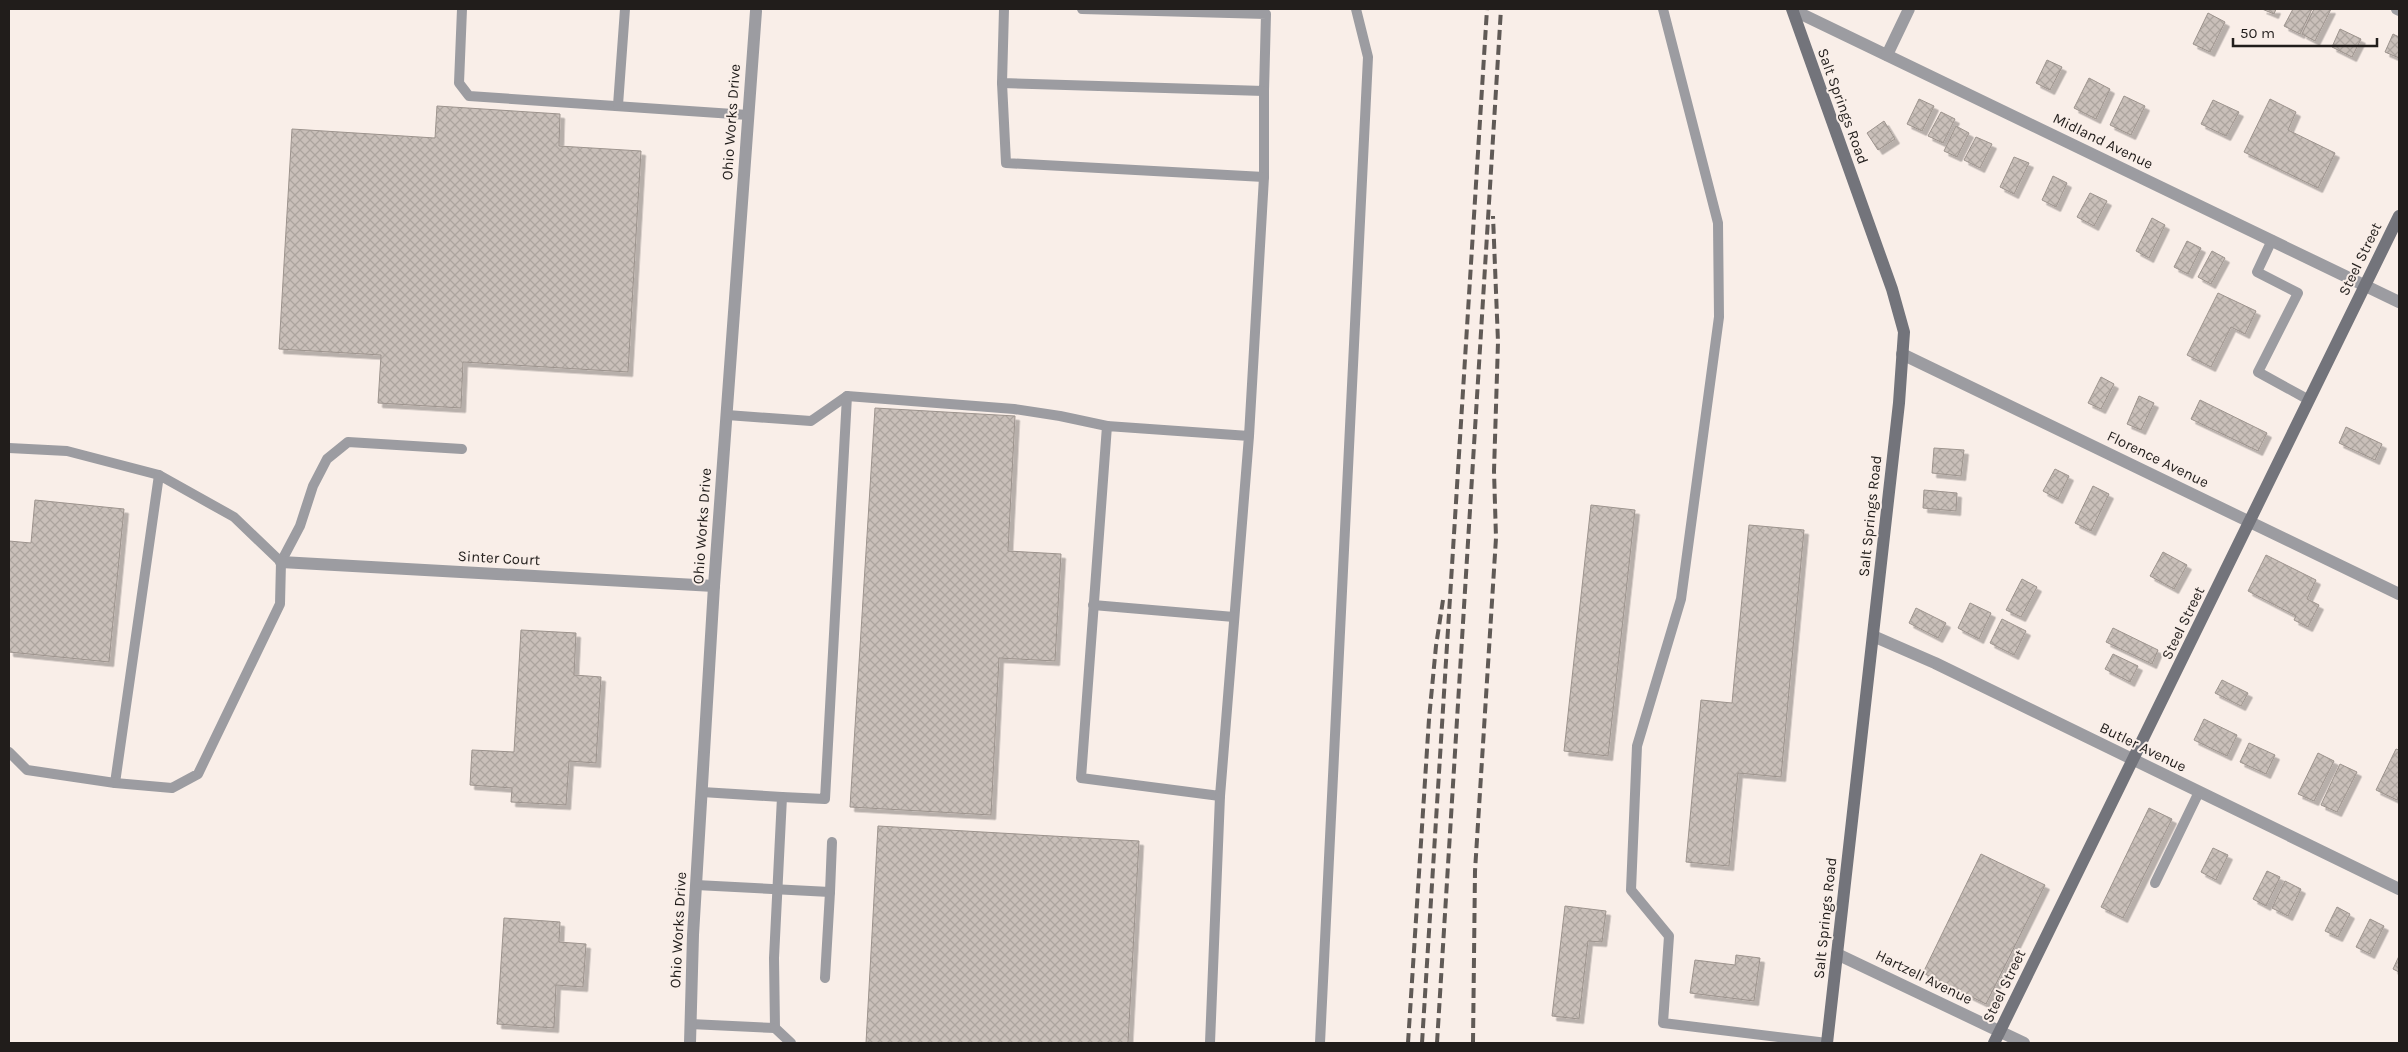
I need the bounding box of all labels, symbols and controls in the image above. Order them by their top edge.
scale bar [2233,15,2377,47]
text: 50 m [2240,24,2275,42]
street label: Salt Springs Road [1814,46,1872,166]
street label: Ohio Works Drive [718,63,744,181]
street label: Midland Avenue [2050,109,2156,173]
street label: Steel Street [2335,219,2386,298]
street label: Florence Avenue [2104,427,2212,491]
street label: Salt Springs Road [1855,454,1885,578]
street label: Ohio Works Drive [689,467,715,585]
street label: Sinter Court [457,547,541,569]
street label: Steel Street [2158,583,2209,662]
street label: Butler Avenue [2097,718,2189,776]
street label: Salt Springs Road [1810,856,1840,980]
street label: Ohio Works Drive [666,871,690,989]
street label: Hartzell Avenue [1873,946,1975,1008]
street label: Steel Street [1979,946,2030,1025]

